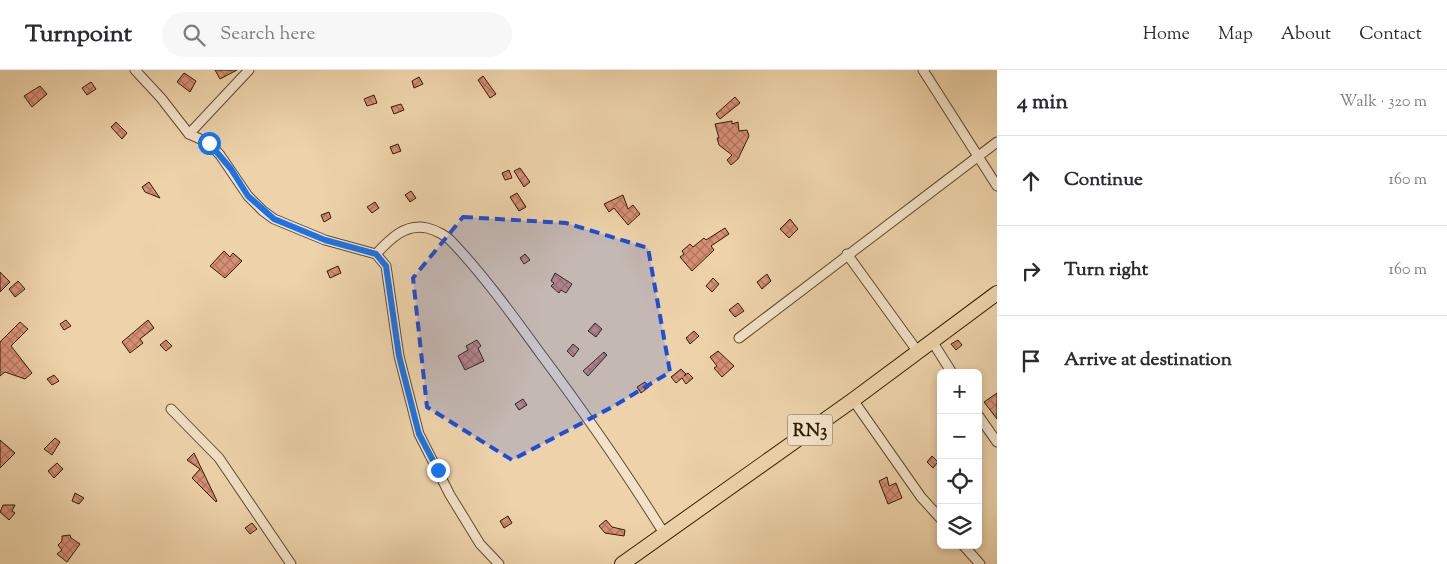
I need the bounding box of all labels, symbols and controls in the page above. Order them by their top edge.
search box [162,12,512,57]
text: Turnpoint [25,18,132,52]
icon: search [180,21,208,49]
text: Search here [220,21,315,48]
text: Home [1143,22,1190,48]
text: Map [1218,22,1253,48]
text: About [1281,22,1331,48]
text: Contact [1359,22,1422,48]
text: 4 min [1017,88,1068,118]
text: Walk · 320 m [1340,91,1427,114]
route start [198,132,221,155]
icon: ahead [1017,167,1045,195]
text: Continue [1064,167,1143,194]
text: 160 m [1389,169,1427,192]
icon: right [1017,257,1045,285]
text: Turn right [1064,257,1148,284]
text: 160 m [1389,259,1427,282]
icon: arrive [1017,347,1045,375]
text: Arrive at destination [1064,347,1232,374]
map controls [937,369,982,549]
button: + [937,369,982,414]
road number: RN3 [788,414,832,446]
button: − [937,414,982,459]
route end [427,459,450,482]
button: locate [937,459,982,504]
button: layers [937,504,982,549]

